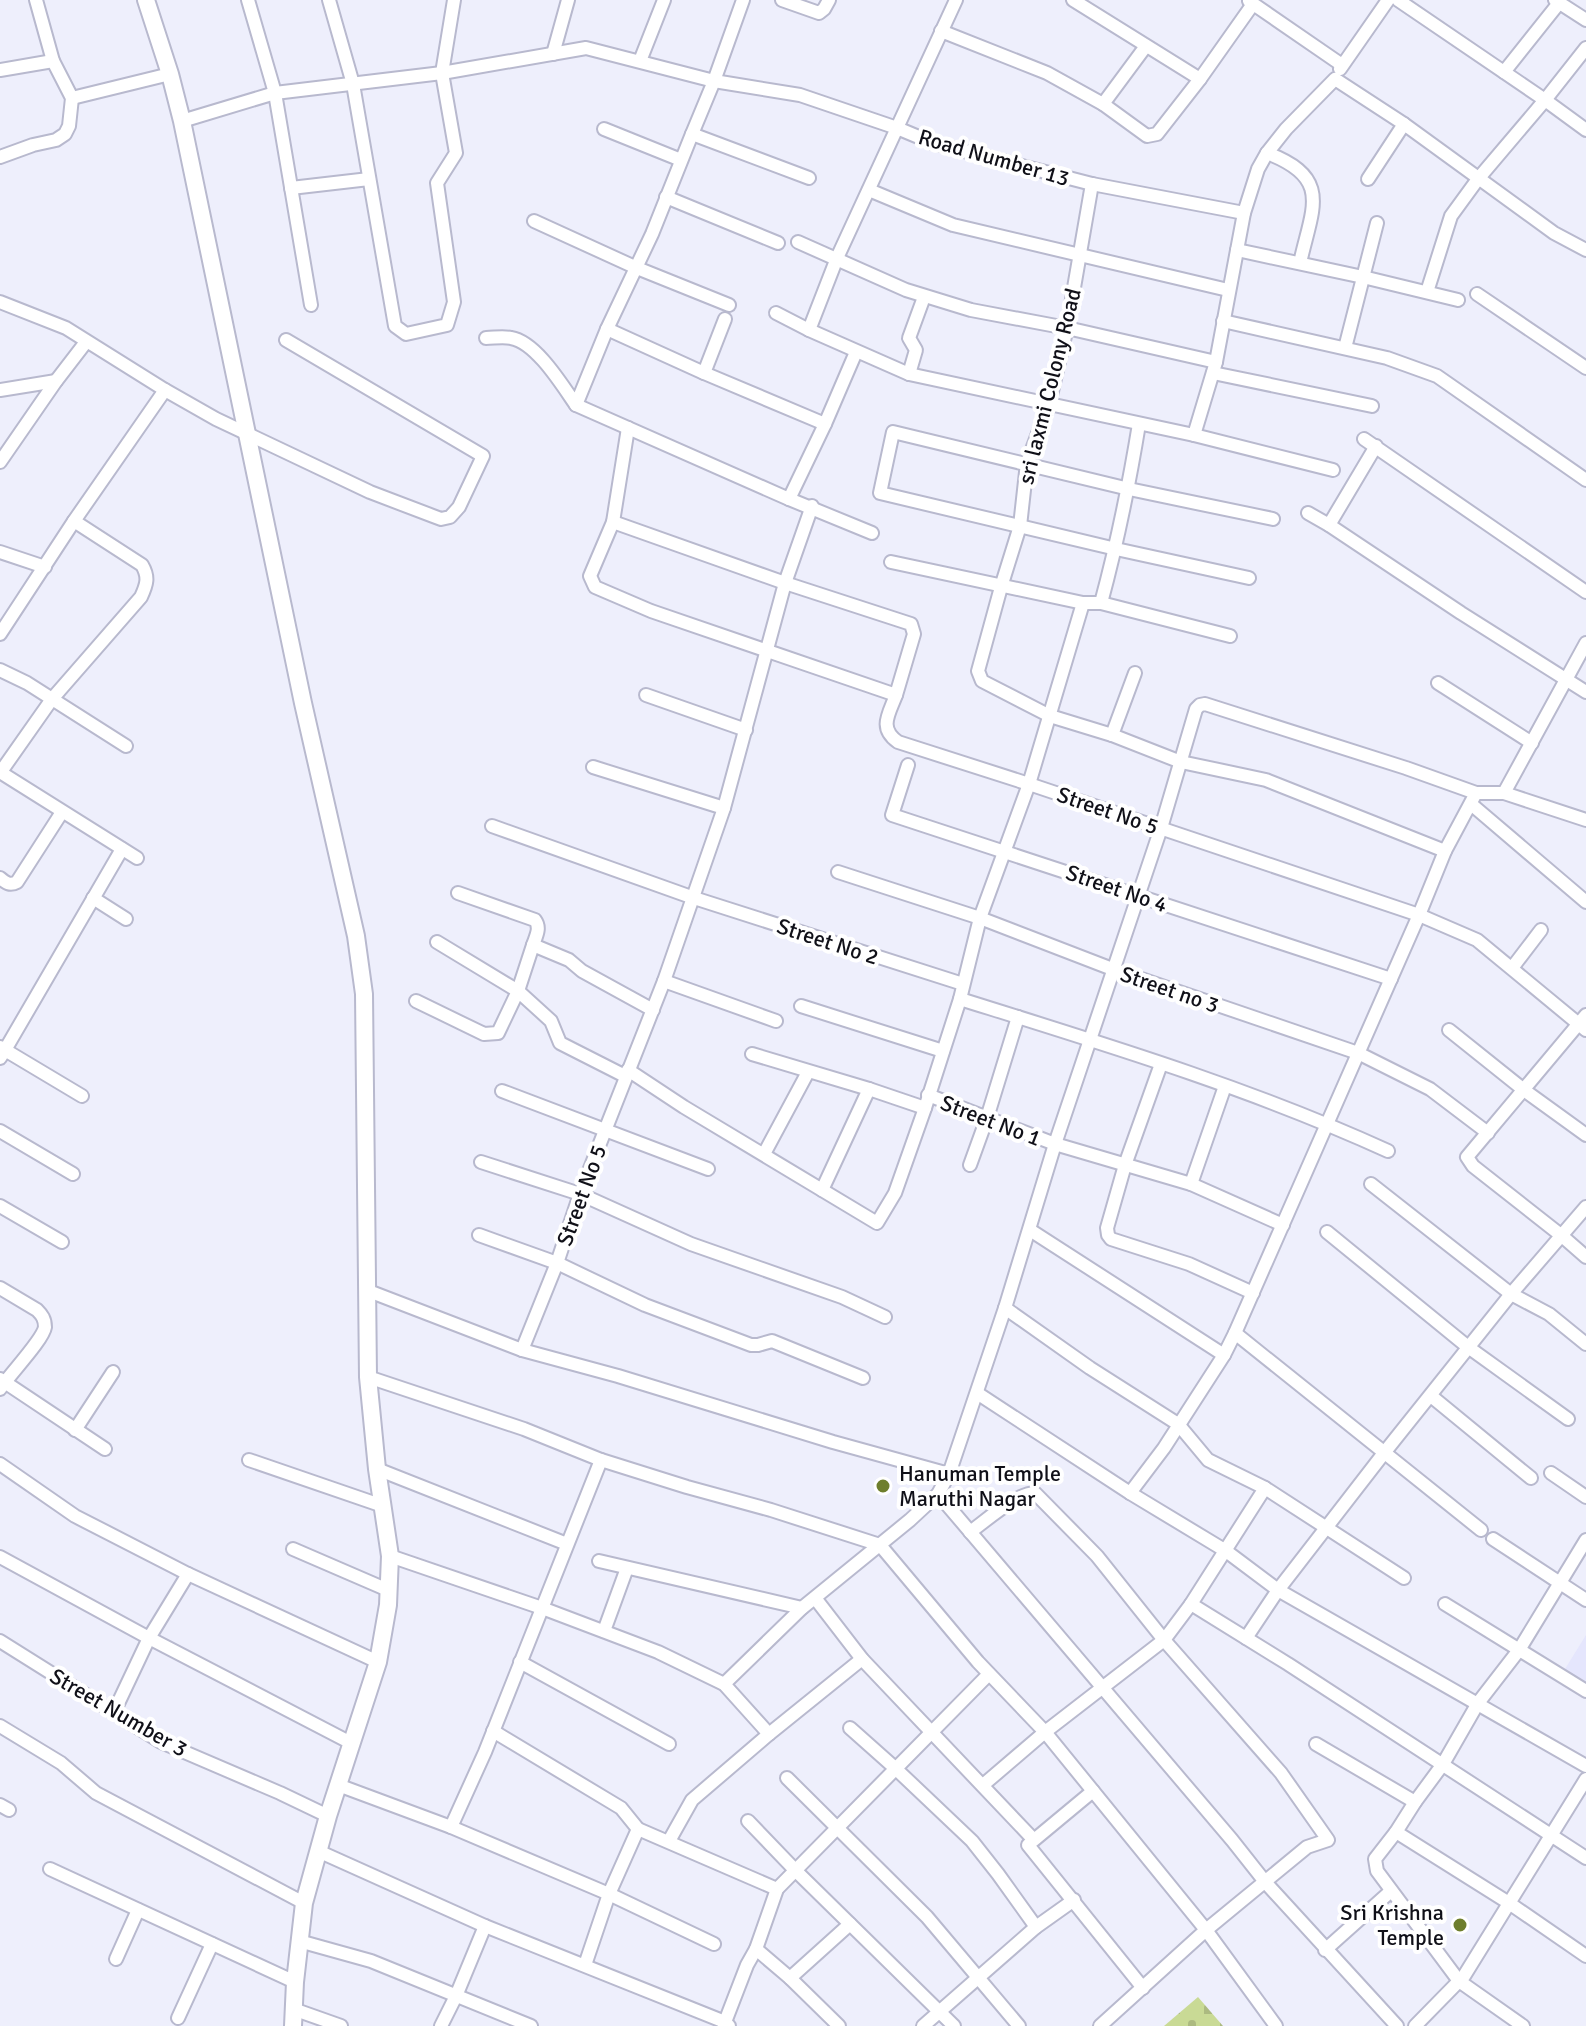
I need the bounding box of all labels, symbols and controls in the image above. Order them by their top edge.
street label: Road Number 13 [915,123,1072,192]
street label: sri laxmi Colony Road [1012,285,1087,487]
street label: Street No 5 [1054,781,1162,840]
street label: Street No 4 [1063,859,1171,918]
street label: Street No 2 [774,912,882,971]
street label: Street no 3 [1117,960,1223,1019]
street label: Street No 1 [937,1089,1045,1152]
street label: Street No 5 [551,1141,612,1249]
place label: Hanuman Temple Maruthi Nagar [899,1460,1061,1512]
marker: Hanuman Temple Maruthi Nagar [874,1477,892,1495]
street label: Street Number 3 [45,1662,192,1763]
place label: Sri Krishna Temple [1340,1899,1444,1951]
marker: Sri Krishna Temple [1451,1916,1469,1934]

